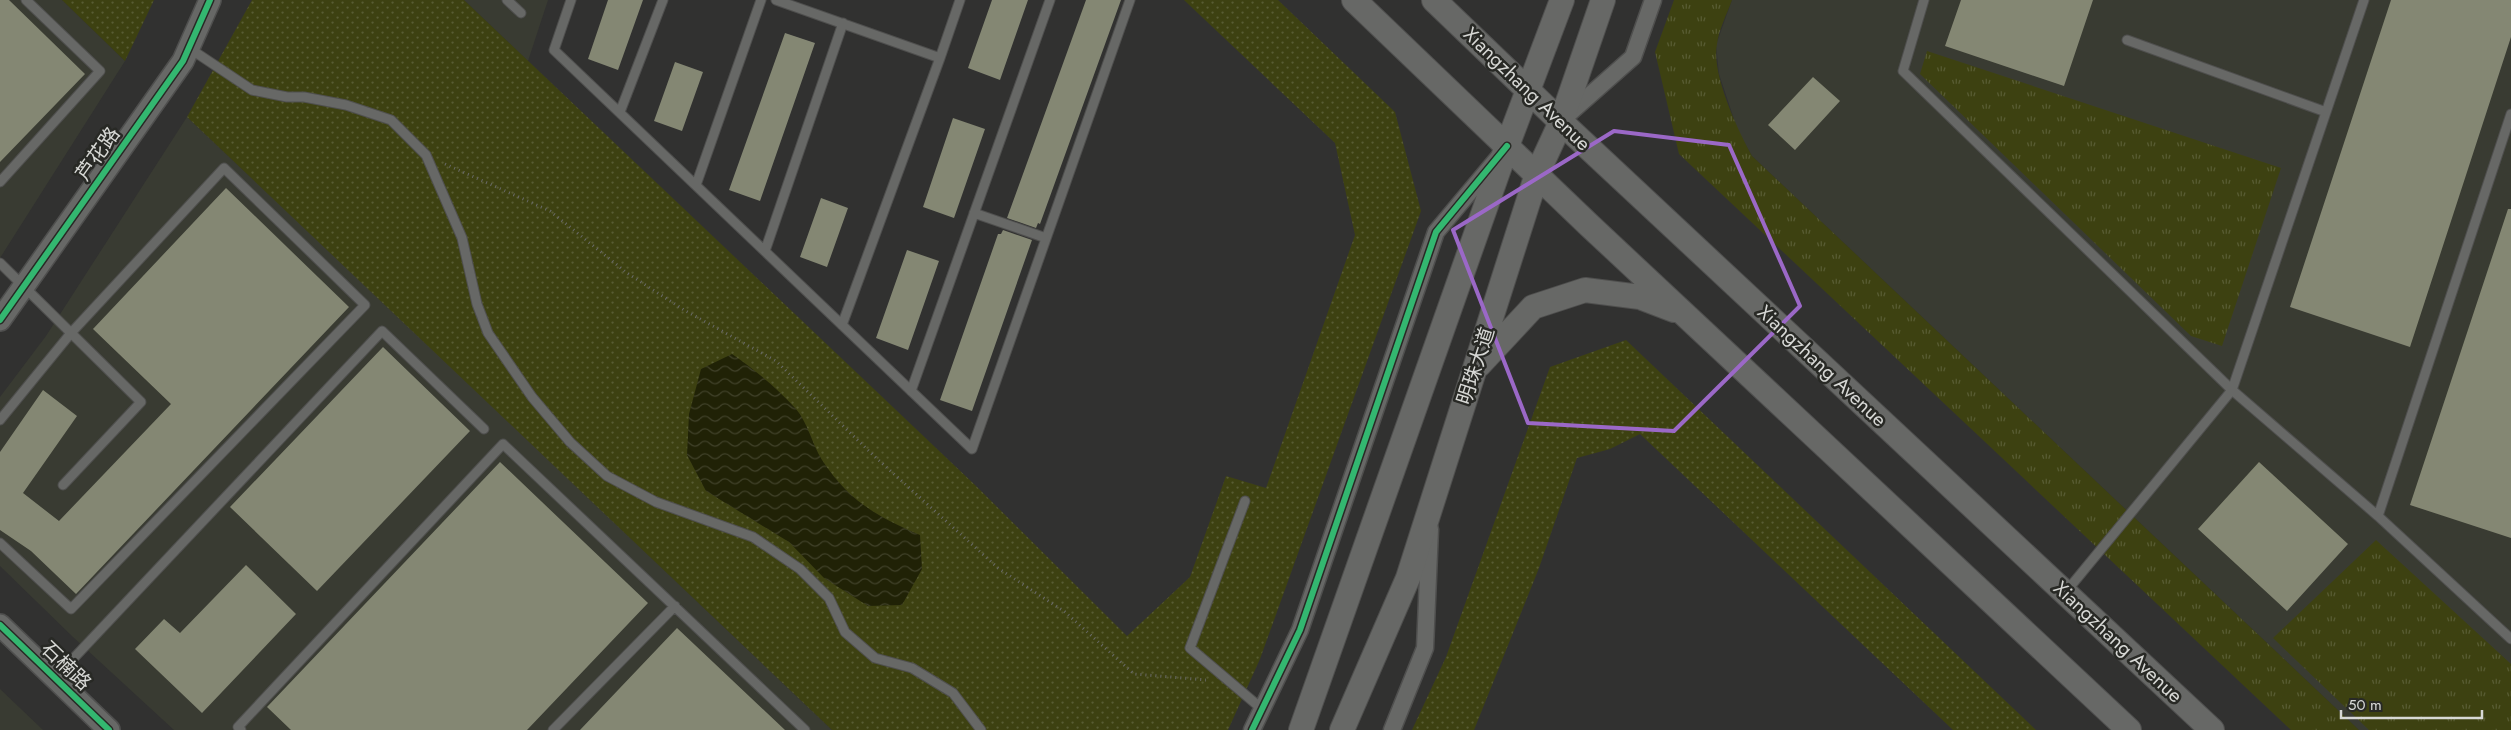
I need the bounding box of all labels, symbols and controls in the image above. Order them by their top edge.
street label: Xiangzhang Avenue [1457,20,1597,158]
street label: 芦花路 [69,121,127,187]
street label: Xiangzhang Avenue [1751,298,1893,434]
street label: 明珠大道 [1450,323,1502,409]
street label: Xiangzhang Avenue [2047,574,2189,710]
street label: 石楠路 [34,635,98,697]
scale bar [2341,688,2482,720]
text: 50 m [2348,694,2382,716]

